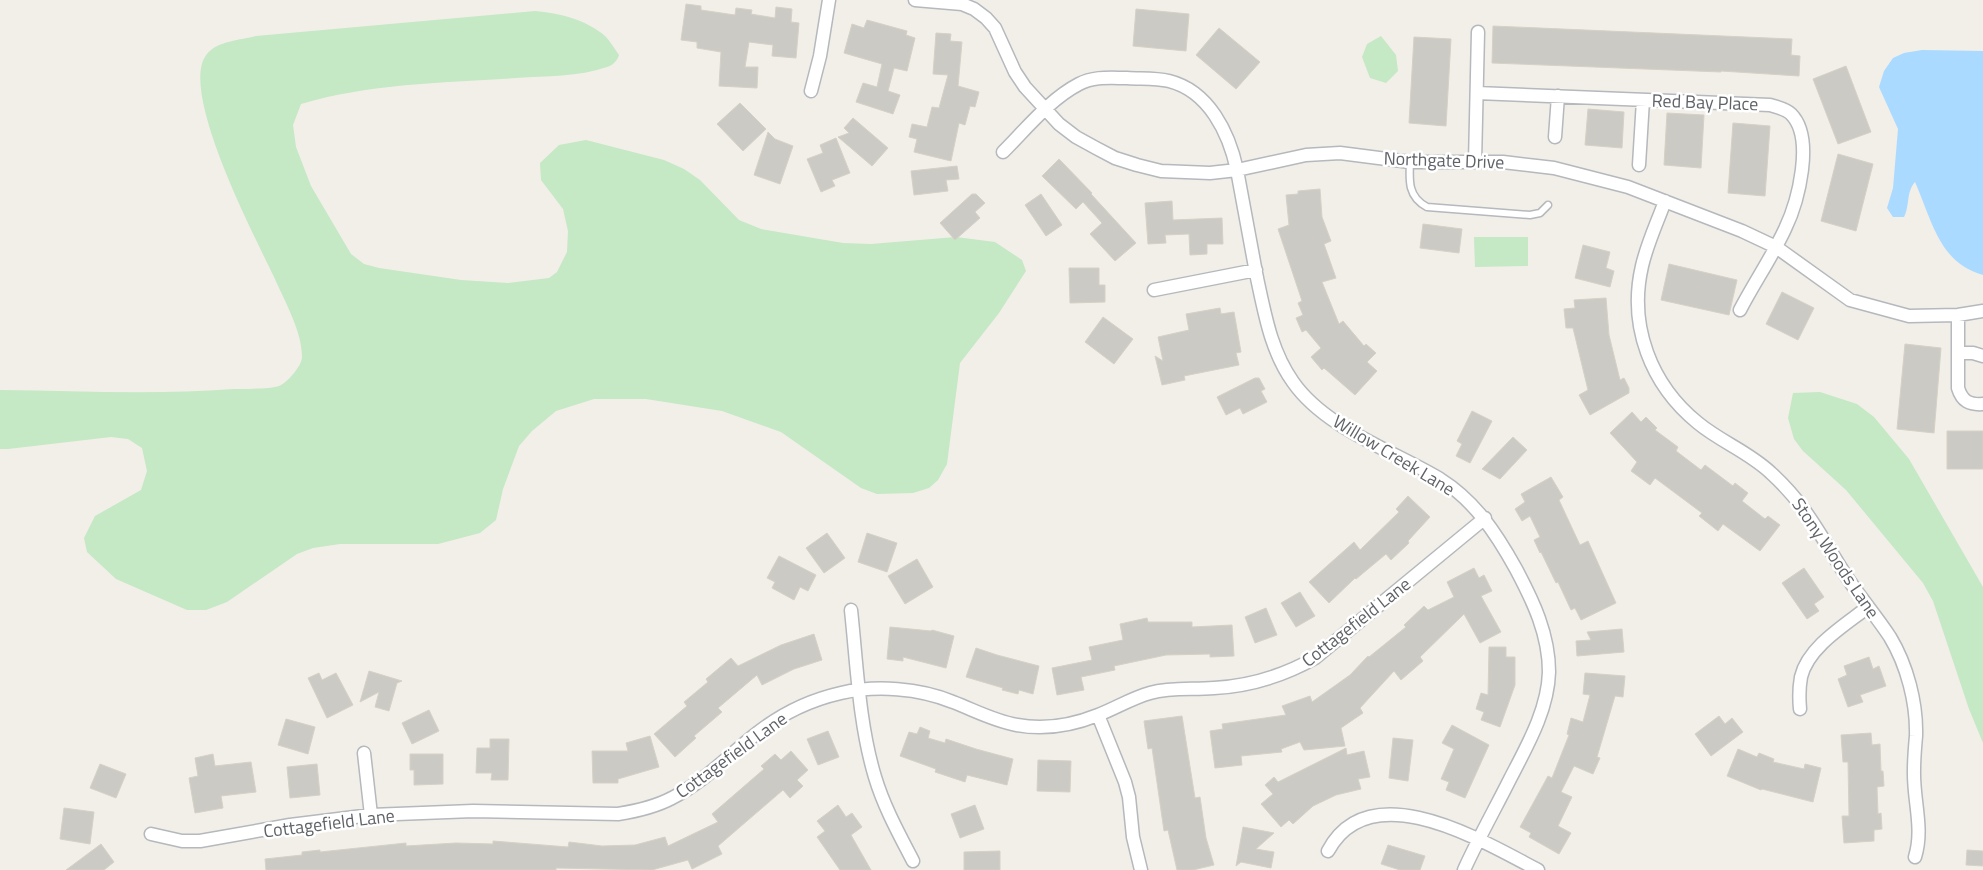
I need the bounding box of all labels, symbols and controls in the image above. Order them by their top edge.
street label: Red Bay Place [1651,87,1759,117]
street label: Northgate Drive [1383,144,1505,176]
street label: Willow Creek Lane [1328,408,1460,502]
street label: Stony Woods Lane [1786,492,1886,624]
street label: Cottagefield Lane [1296,571,1416,673]
street label: Cottagefield Lane [670,705,792,805]
street label: Cottagefield Lane [262,802,396,844]

